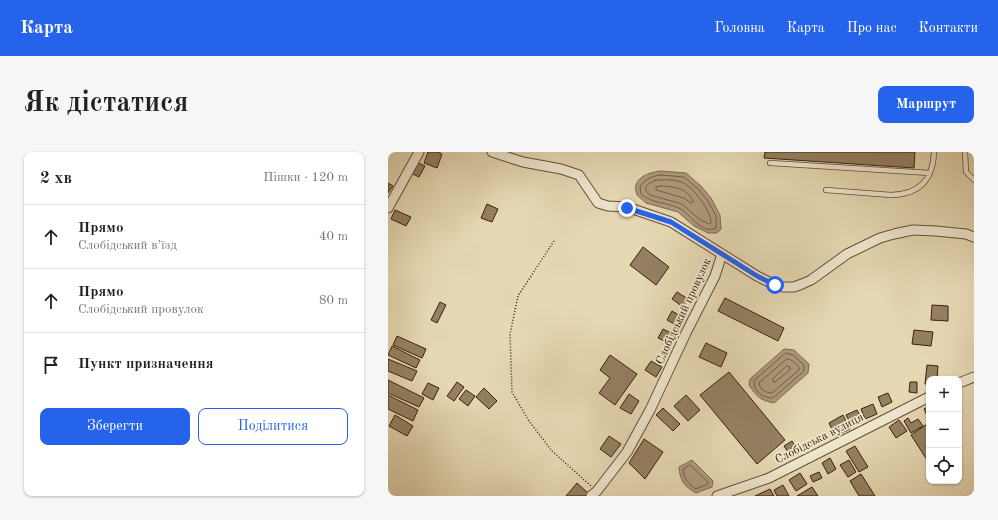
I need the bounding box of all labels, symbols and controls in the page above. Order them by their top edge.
text: Карта [20,19,73,38]
text: Головна [714,21,765,35]
text: Карта [787,21,825,35]
text: Про нас [847,21,897,35]
text: Контакти [919,21,978,35]
button: Маршрут [878,86,974,123]
text: Як дістатися [24,90,188,118]
text: 2 хв [40,170,72,187]
text: Пішки · 120 m [263,171,348,184]
route end [618,199,636,217]
text: Прямо [78,221,124,236]
icon: ahead [40,226,62,248]
text: 40 m [319,230,348,243]
text: Слобідський в’їзд [78,239,177,252]
street label: Слобідський провулок [653,256,714,366]
route start [766,276,784,294]
text: Прямо [78,285,124,300]
icon: ahead [40,290,62,312]
text: 80 m [319,294,348,307]
text: Слобідський провулок [78,303,203,316]
icon: arrive [40,354,62,376]
text: Пункт призначення [78,357,214,372]
map controls [926,376,962,484]
button: + [926,376,962,412]
button: Зберегти [40,408,190,445]
button: Поділитися [198,408,348,445]
street label: Слобідська вулиця [773,411,866,466]
button: − [926,412,962,448]
button: locate [926,448,962,484]

